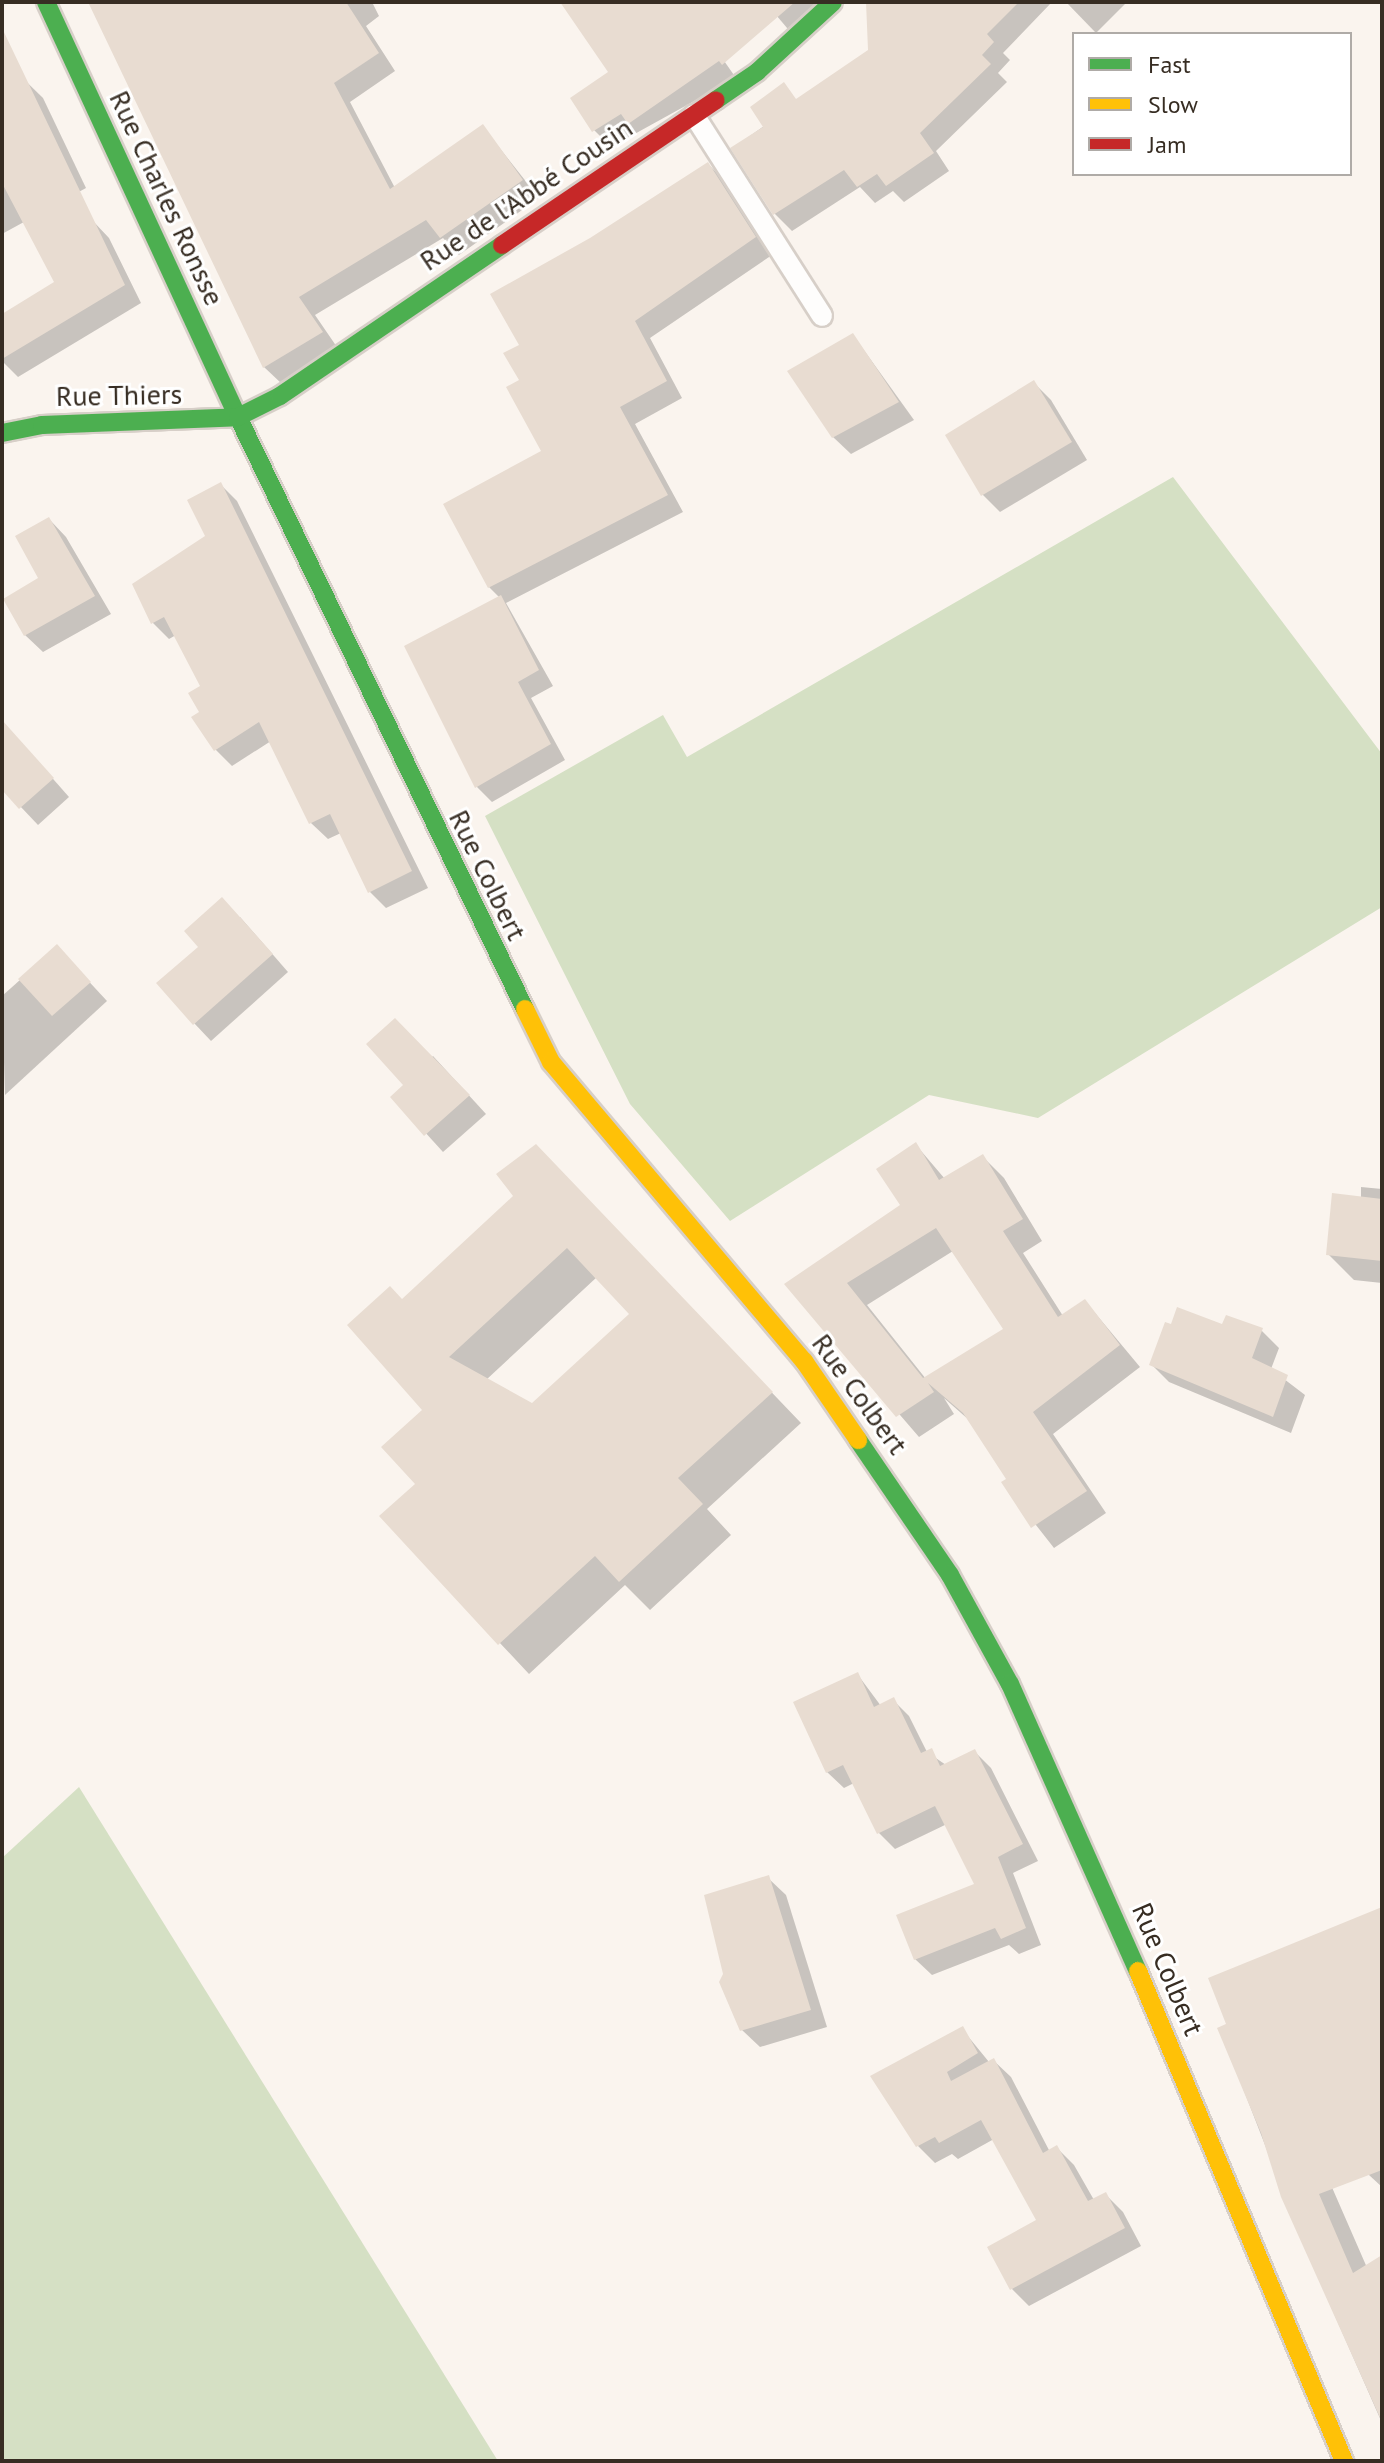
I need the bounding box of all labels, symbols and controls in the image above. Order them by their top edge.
legend [1072,32,1352,176]
text: Fast [1148,49,1191,80]
street label: Rue Charles Ronsse [103,85,231,311]
text: Slow [1148,89,1198,120]
street label: Rue de l'Abbé Cousin [413,110,639,278]
text: Jam [1148,129,1186,160]
street label: Rue Thiers [55,377,183,413]
street label: Rue Colbert [442,804,534,946]
street label: Rue Colbert [805,1327,915,1461]
street label: Rue Colbert [1125,1898,1211,2040]

